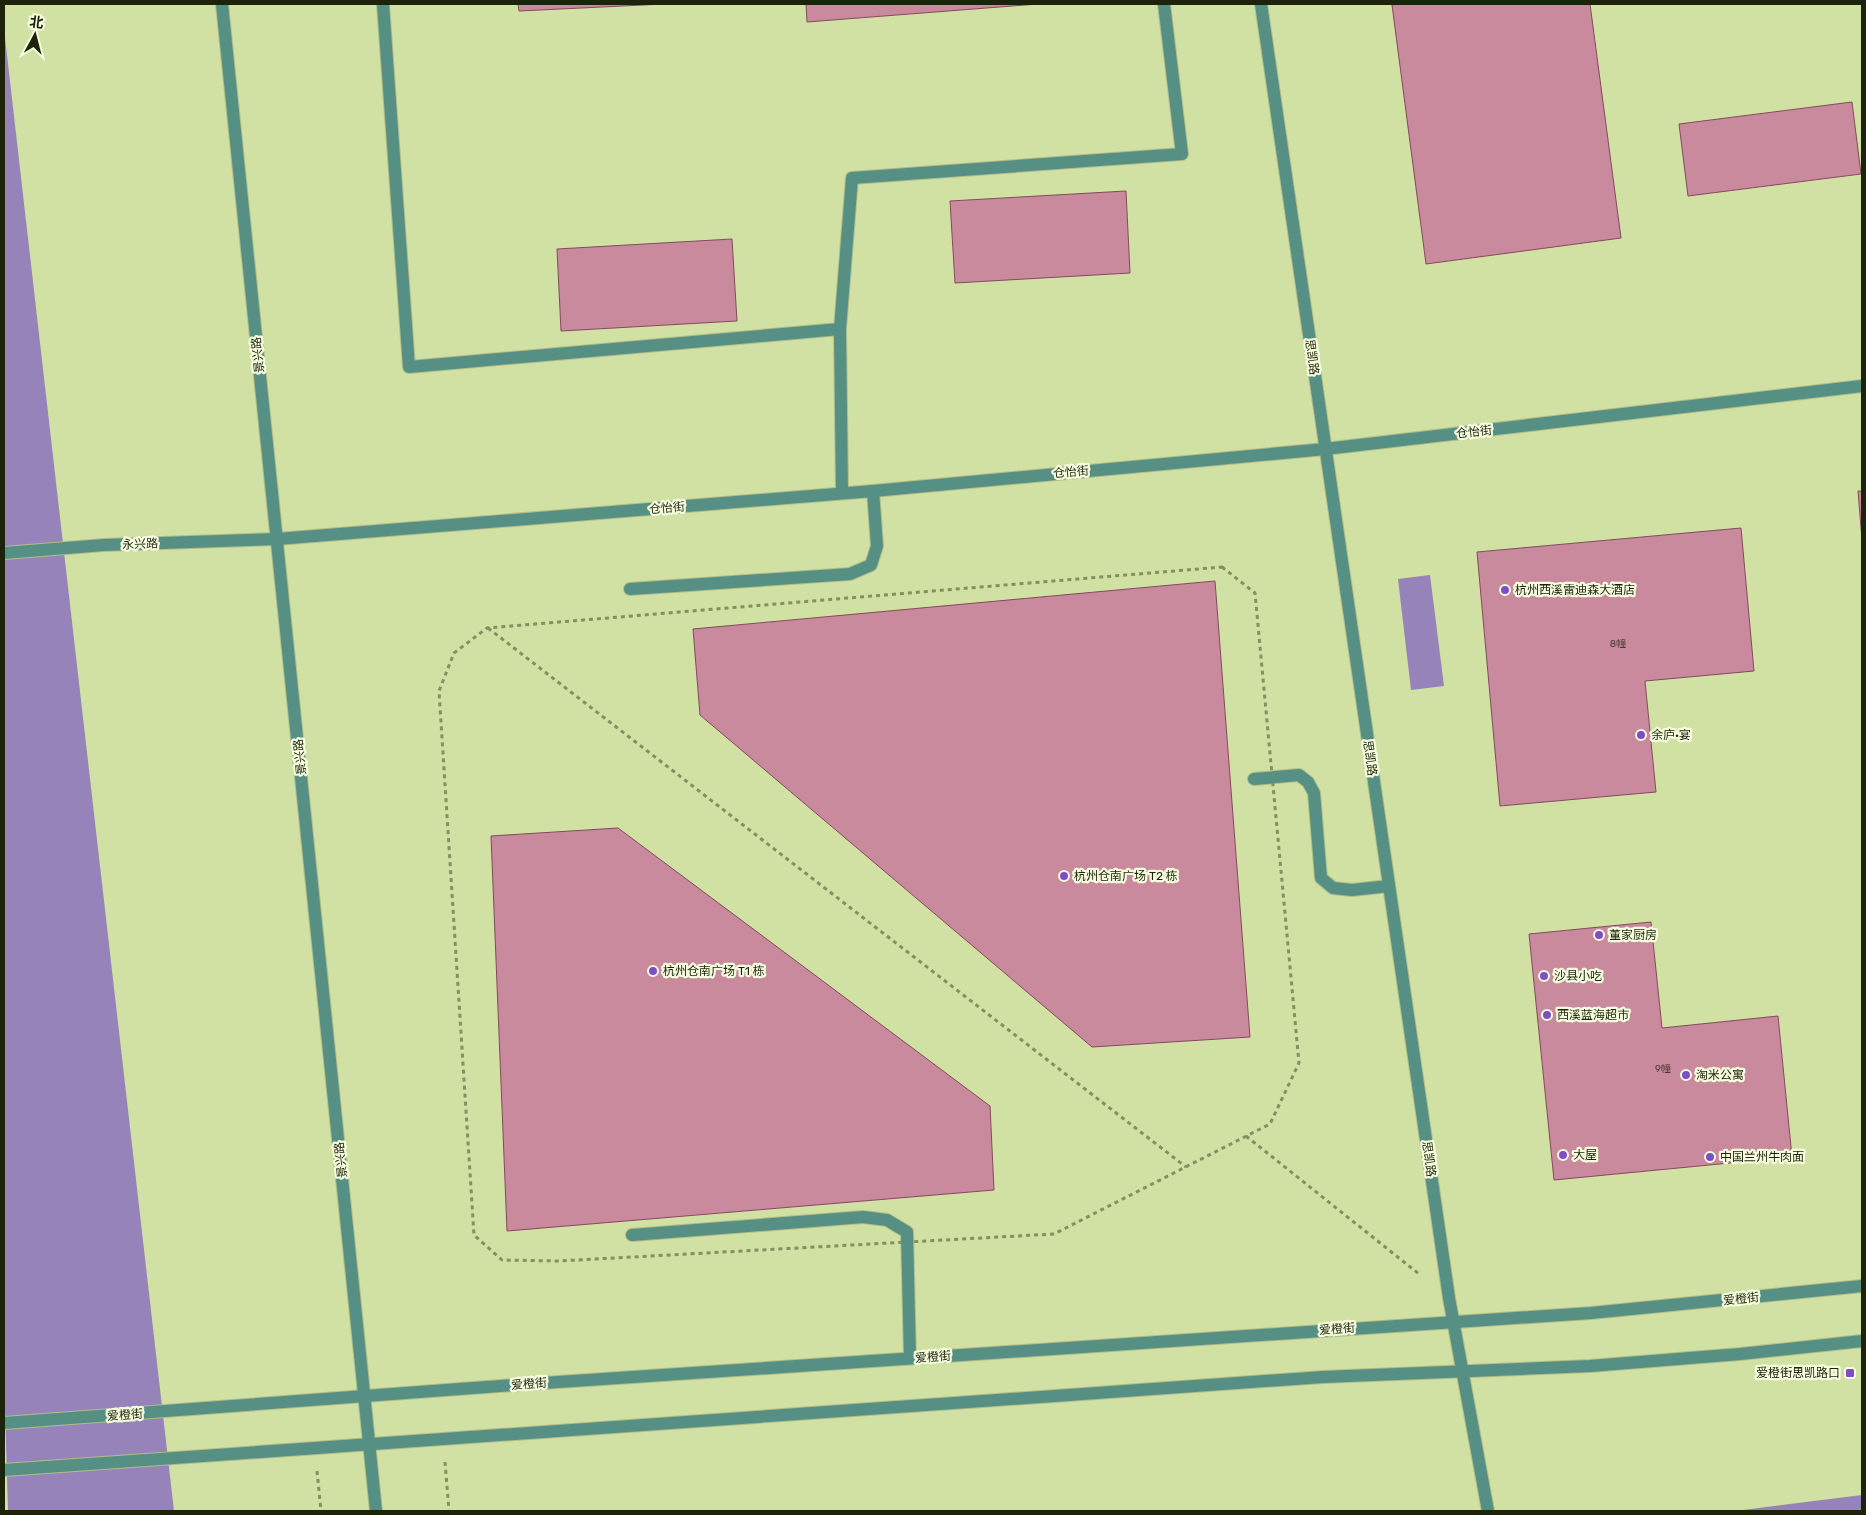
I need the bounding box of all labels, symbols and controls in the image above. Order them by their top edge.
north arrow [10,10,60,60]
text: 北 [29,13,45,32]
street label: 景兴路 [249,336,267,374]
street label: 思凯路 [1303,338,1321,376]
street label: 仓怡街 [1455,423,1493,441]
street label: 仓怡街 [1052,463,1090,481]
street label: 仓怡街 [648,499,686,517]
street label: 永兴路 [122,536,158,552]
place label: 杭州西溪雷迪森大酒店 [1515,583,1635,597]
marker: 杭州西溪雷迪森大酒店 [1499,584,1511,596]
house number: 8幢 [1610,638,1626,650]
place label: 余庐·宴 [1651,728,1691,742]
marker: 余庐·宴 [1635,729,1647,741]
street label: 景兴路 [291,738,309,776]
street label: 思凯路 [1361,739,1379,777]
place label: 杭州仓南广场 T2 栋 [1074,869,1178,883]
marker: 杭州仓南广场 T2 栋 [1058,870,1070,882]
place label: 董家厨房 [1609,928,1657,942]
marker: 董家厨房 [1593,929,1605,941]
place label: 杭州仓南广场 T1 栋 [663,964,765,978]
marker: 杭州仓南广场 T1 栋 [647,965,659,977]
place label: 沙县小吃 [1554,969,1602,983]
marker: 沙县小吃 [1538,970,1550,982]
place label: 西溪蓝海超市 [1557,1008,1629,1022]
marker: 西溪蓝海超市 [1541,1009,1553,1021]
house number: 9幢 [1655,1063,1671,1075]
place label: 淘米公寓 [1696,1068,1744,1082]
marker: 淘米公寓 [1680,1069,1692,1081]
street label: 思凯路 [1420,1140,1438,1178]
street label: 景兴路 [332,1141,350,1179]
place label: 大屋 [1573,1148,1597,1162]
marker: 大屋 [1557,1149,1569,1161]
place label: 中国兰州牛肉面 [1720,1150,1804,1164]
marker: 中国兰州牛肉面 [1704,1151,1716,1163]
street label: 爱橙街 [1722,1290,1760,1308]
street label: 爱橙街 [1319,1321,1355,1337]
street label: 爱橙街 [915,1349,951,1365]
place label: 爱橙街思凯路口 [1756,1366,1840,1380]
marker: 爱橙街思凯路口 [1844,1367,1856,1379]
street label: 爱橙街 [511,1376,547,1392]
street label: 爱橙街 [107,1407,143,1423]

